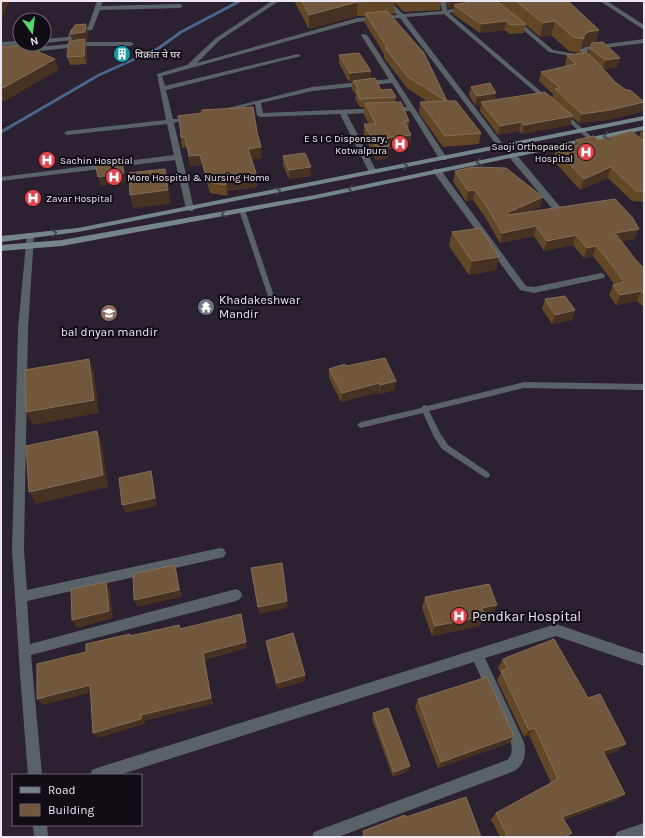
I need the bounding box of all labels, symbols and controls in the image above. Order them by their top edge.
north arrow [12,12,52,52]
text: N [29,34,40,48]
building icon: विक्रांत चे घर [112,44,132,64]
place label: विक्रांत चे घर [135,49,181,61]
one-way arrow [603,131,609,139]
place label: E S I C Dispensary, Kotwalpura [304,133,387,157]
hospital icon: E S I C Dispensary, Kotwalpura [390,134,410,154]
place label: Saoji Orthopaedic Hospital [492,141,573,165]
hospital icon: Saoji Orthopaedic Hospital [576,142,596,162]
hospital icon: Sachin Hosptial [37,150,57,170]
place label: Sachin Hosptial [60,155,132,167]
one-way arrow [475,158,482,166]
one-way arrow [402,162,408,171]
hospital icon: More Hospital & Nursing Home [104,167,124,187]
place label: More Hospital & Nursing Home [127,172,270,184]
one-way arrow [348,185,355,193]
hospital icon: Zavar Hospital [23,188,43,208]
one-way arrow [275,188,281,196]
place label: Zavar Hospital [46,193,112,205]
one-way arrow [221,209,227,217]
one-way arrow [51,229,57,238]
place label: Khadakeshwar Mandir [219,293,301,321]
temple icon: Khadakeshwar Mandir [196,297,216,317]
school or university icon: bal dnyan mandir [99,303,119,323]
place label: bal dnyan mandir [61,325,158,339]
hospital icon: Pendkar Hospital [449,606,469,626]
place label: Pendkar Hospital [472,608,581,625]
legend [12,774,142,826]
text: Road [48,783,76,797]
text: Building [48,803,95,817]

